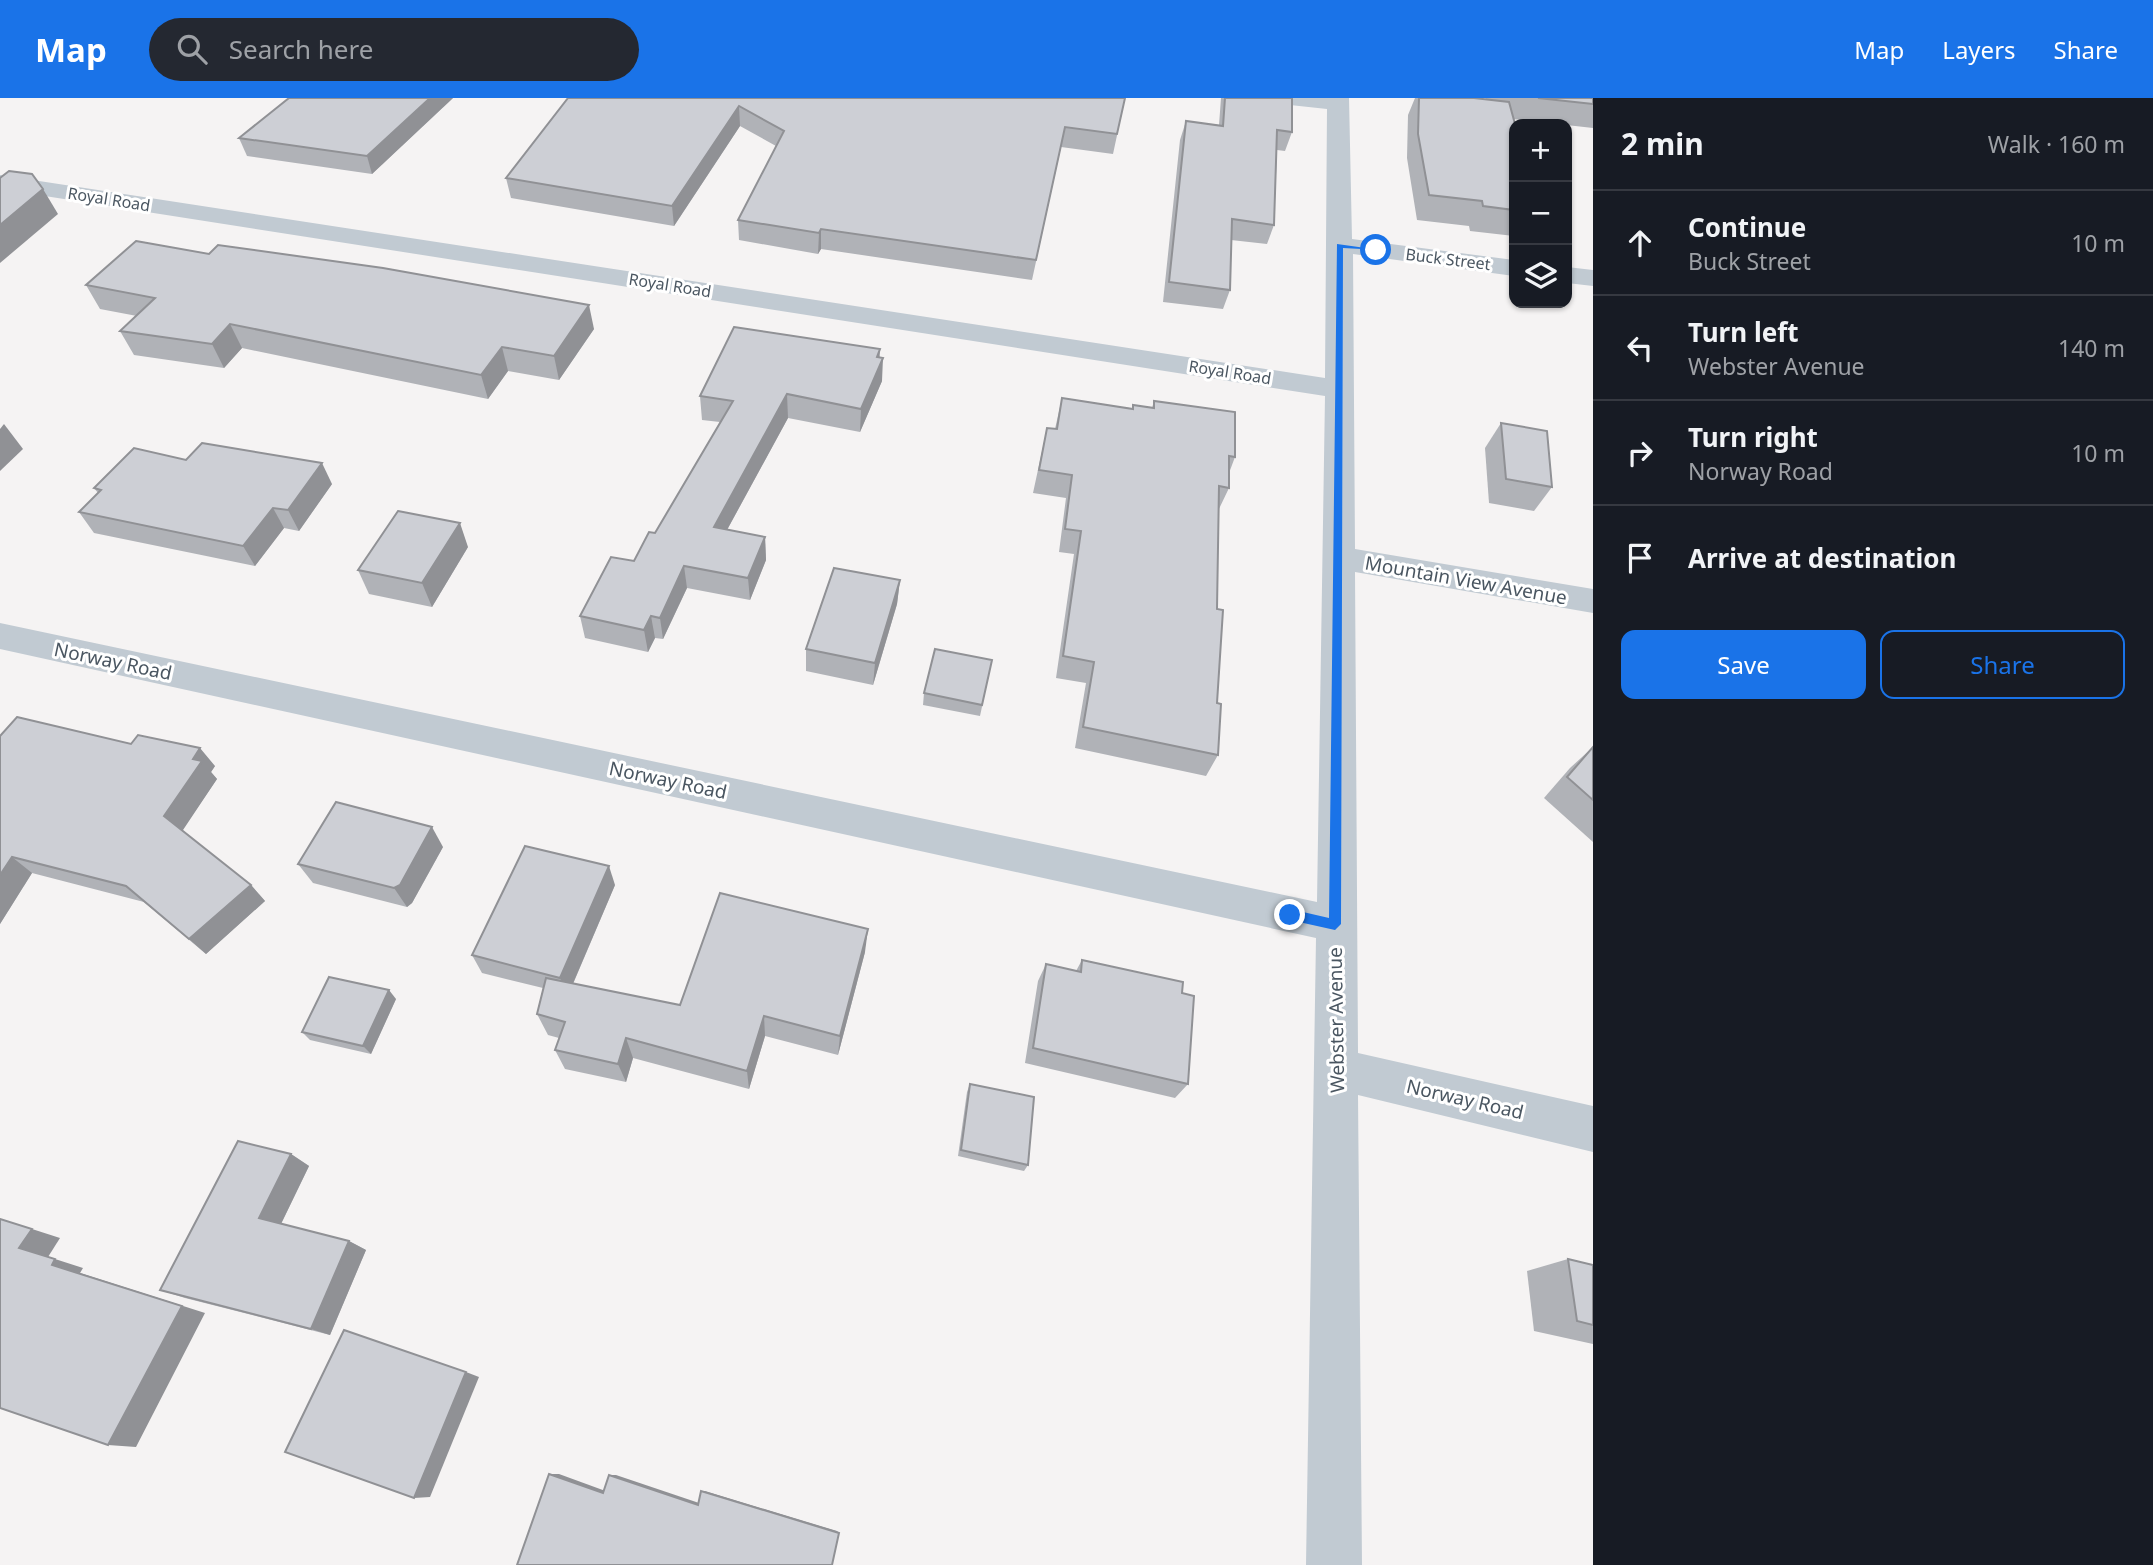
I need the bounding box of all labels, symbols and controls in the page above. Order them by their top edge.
search box [149,18,639,81]
text: Map [35,27,107,72]
icon: search [173,30,211,68]
text: Search here [229,31,373,67]
text: Map [1854,33,1904,66]
text: Layers [1942,33,2016,66]
text: Share [2054,33,2118,66]
map controls [1509,119,1572,308]
button: + [1509,119,1572,182]
text: 2 min [1621,123,1704,164]
text: Walk · 160 m [1988,128,2125,160]
street label: Royal Road [66,182,152,216]
button: − [1509,182,1572,245]
text: Continue [1688,209,1806,245]
icon: ahead [1621,224,1659,262]
text: 10 m [2071,227,2125,259]
route start [1360,234,1391,265]
street label: Buck Street [1404,243,1492,275]
button: layers [1509,245,1572,308]
text: Buck Street [1688,245,1811,277]
street label: Royal Road [627,268,713,302]
text: Turn left [1688,314,1799,350]
icon: left [1621,329,1659,367]
text: 140 m [2058,332,2125,364]
text: Webster Avenue [1688,350,1865,382]
street label: Royal Road [1187,355,1273,389]
text: Turn right [1688,419,1818,455]
icon: right [1621,434,1659,472]
text: 10 m [2071,437,2125,469]
text: Norway Road [1688,455,1833,487]
icon: arrive [1621,539,1659,577]
text: Arrive at destination [1688,540,1957,576]
street label: Mountain View Avenue [1363,549,1569,611]
button: Save [1621,630,1866,699]
button: Share [1880,630,2125,699]
street label: Norway Road [52,636,174,686]
street label: Norway Road [607,755,729,805]
route end [1274,899,1305,930]
street label: Webster Avenue [1322,947,1350,1093]
street label: Norway Road [1404,1073,1526,1125]

